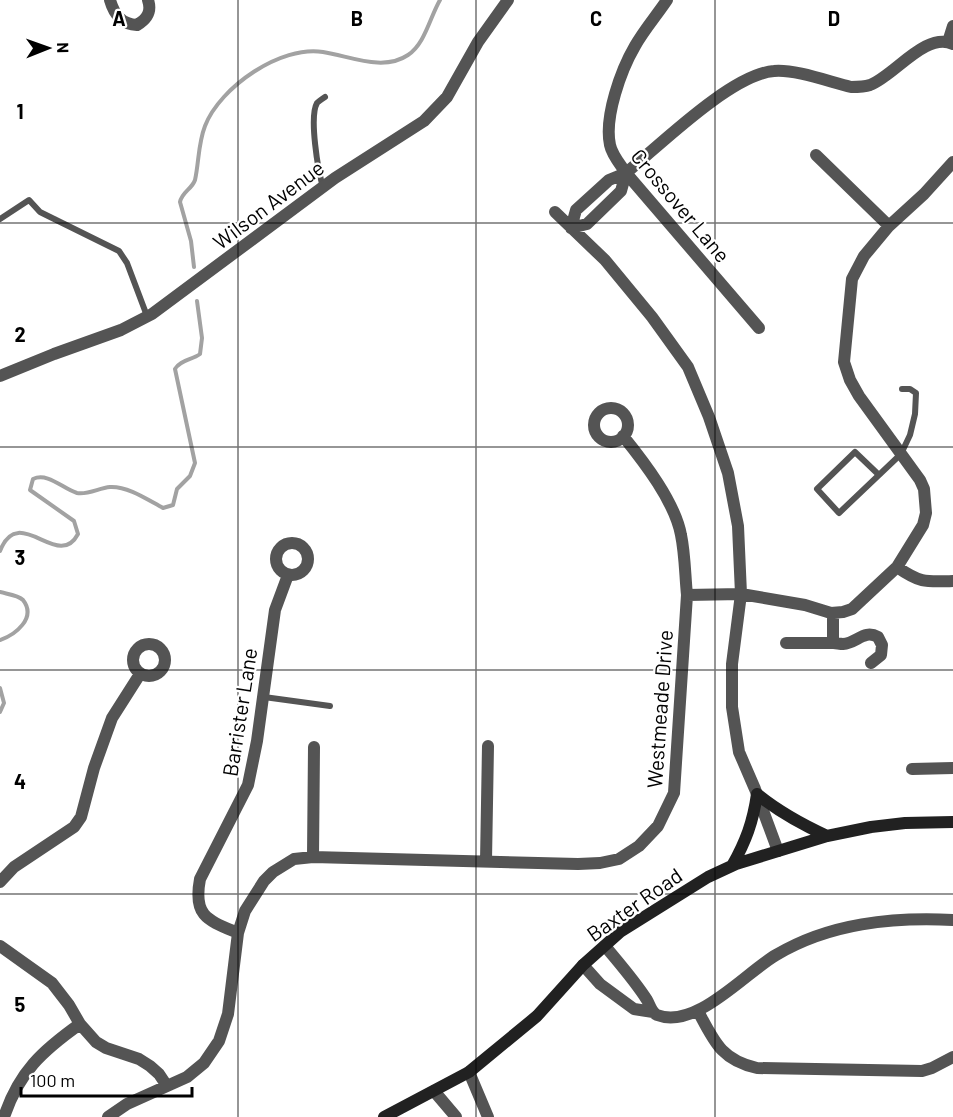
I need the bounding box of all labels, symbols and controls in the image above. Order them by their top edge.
text: A [112,6,126,30]
text: B [351,6,363,30]
text: C [590,6,602,30]
text: D [828,6,840,30]
north arrow [18,18,78,78]
text: N [54,42,73,53]
text: 1 [16,99,24,123]
street label: Crossover Lane [626,143,736,267]
street label: Wilson Avenue [208,154,328,254]
text: 2 [14,322,26,346]
text: 3 [15,545,25,569]
street label: Westmeade Drive [641,629,677,789]
street label: Barrister Lane [216,646,262,778]
text: 4 [14,769,26,793]
street label: Baxter Road [582,862,686,946]
text: 5 [15,992,26,1016]
scale bar [21,1060,192,1098]
text: 100 m [30,1069,75,1091]

